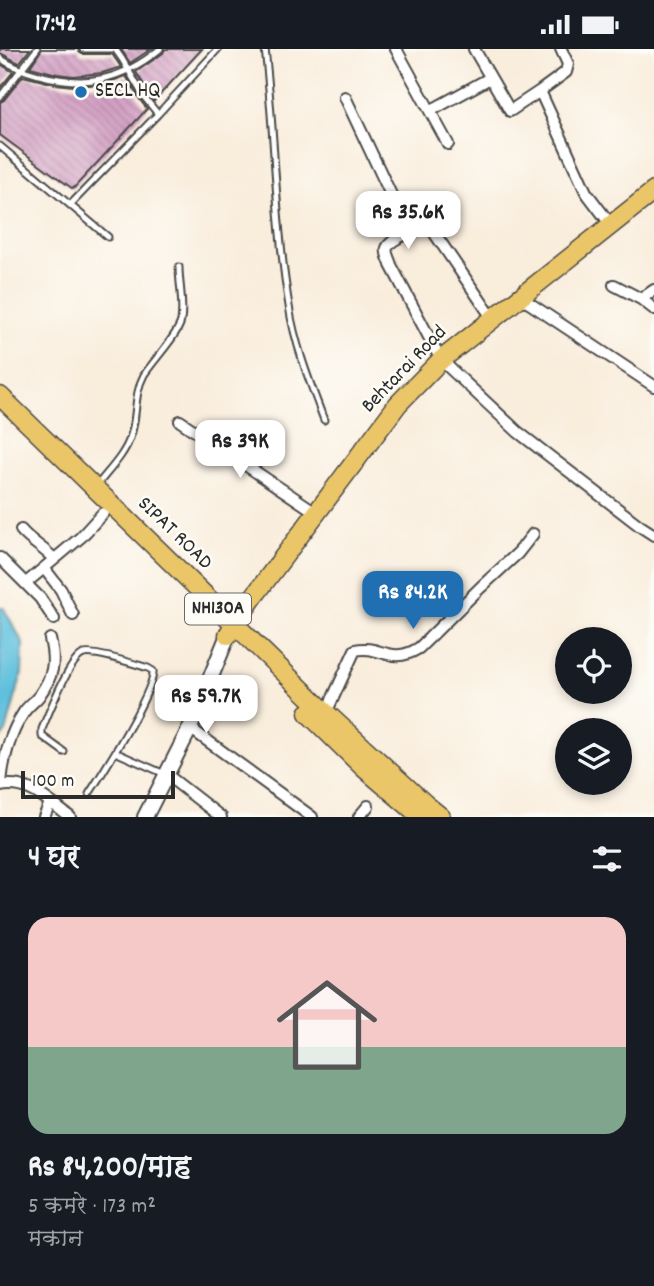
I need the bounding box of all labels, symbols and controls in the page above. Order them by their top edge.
text: 17:42 [35,6,77,43]
place label: SECL HQ [95,77,161,107]
marker: SECL HQ [73,84,89,100]
pin: Rs 35.6K [336,191,480,251]
text: Rs 35.6K [372,197,444,230]
street label: Behtarai Road [355,319,455,421]
pin: Rs 39K [183,421,297,480]
text: Rs 39K [211,426,269,459]
street label: SIPAT ROAD [130,490,219,578]
pin: Rs 84.2K [341,571,485,631]
text: Rs 84.2K [378,577,448,610]
road number: NH130A [185,593,251,625]
map controls [555,627,632,795]
button: locate [555,627,632,704]
pin: Rs 59.7K [134,675,278,735]
text: Rs 59.7K [171,681,241,714]
button: layers [555,718,632,795]
scale bar [21,768,175,800]
text: 100 m [32,769,74,796]
text: 4 घर [28,838,80,881]
icon: filters [588,840,626,878]
icon: home [264,962,390,1088]
text: Rs 84,200/माह [28,1148,191,1191]
text: 5 कमरे · 173 m² [28,1191,156,1224]
text: मकान [28,1224,83,1257]

